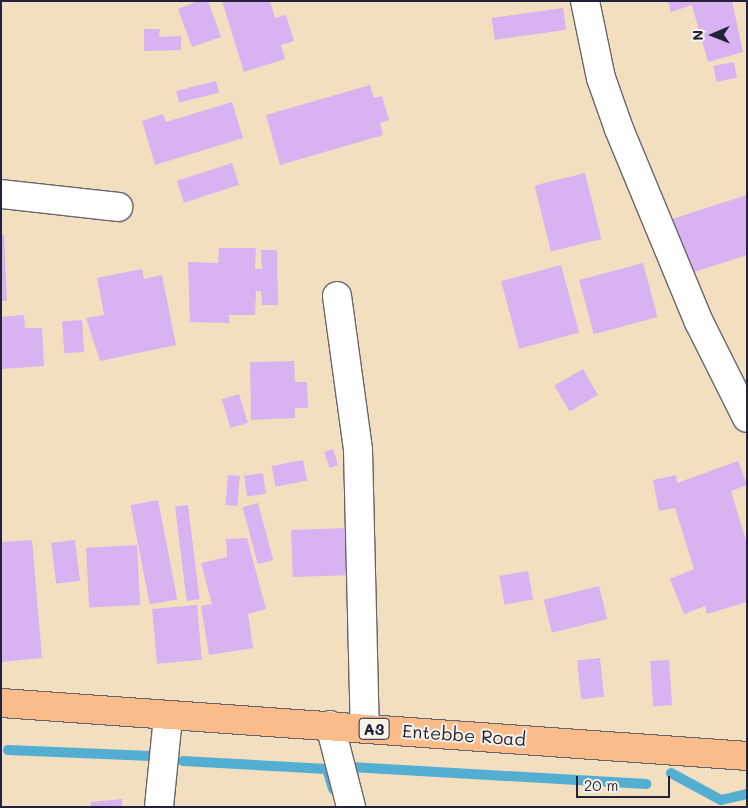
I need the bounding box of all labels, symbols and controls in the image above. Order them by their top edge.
north arrow [688,10,738,60]
text: N [688,30,707,41]
road number: A3 [358,716,390,742]
street label: Entebbe Road [401,720,527,750]
scale bar [578,766,672,798]
text: 20 m [584,775,618,795]

